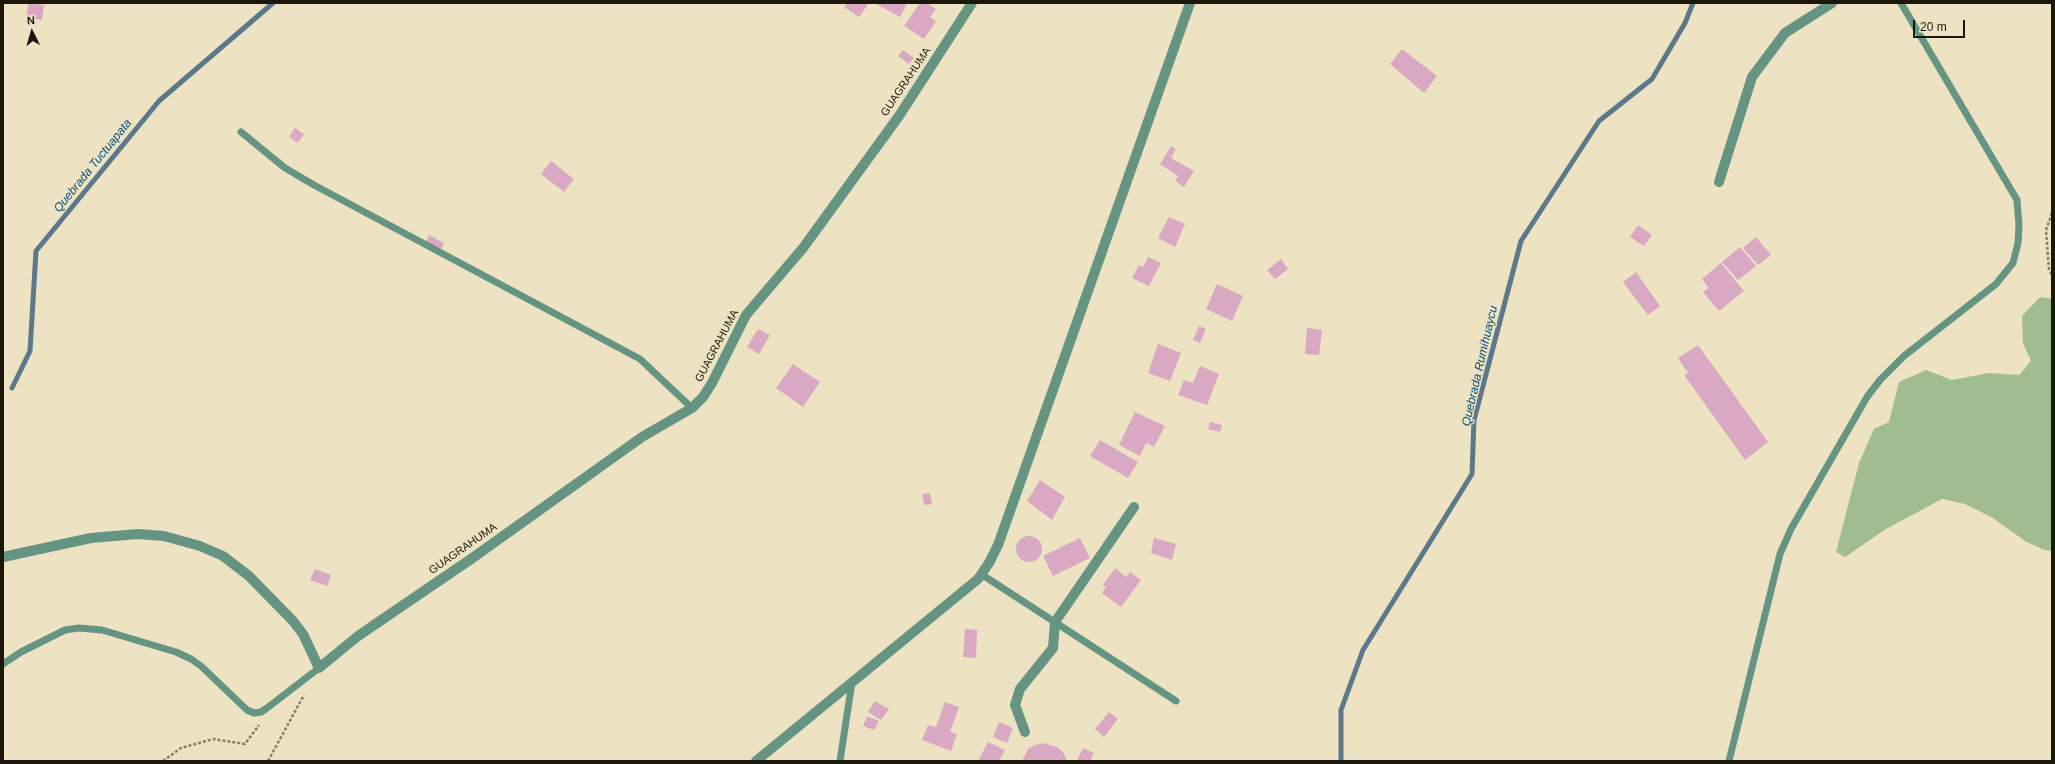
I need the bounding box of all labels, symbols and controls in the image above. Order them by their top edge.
north arrow [12,12,52,52]
scale bar [1915,12,1967,38]
text: N [26,14,35,26]
text: 20 m [1920,20,1947,34]
street label: GUAGRAHUMA [878,45,934,119]
water label: Quebrada Tuctuapata [51,116,135,216]
water label: Quebrada Rumihuaycu [1459,304,1501,428]
street label: GUAGRAHUMA [692,308,742,384]
street label: GUAGRAHUMA [426,521,500,577]

